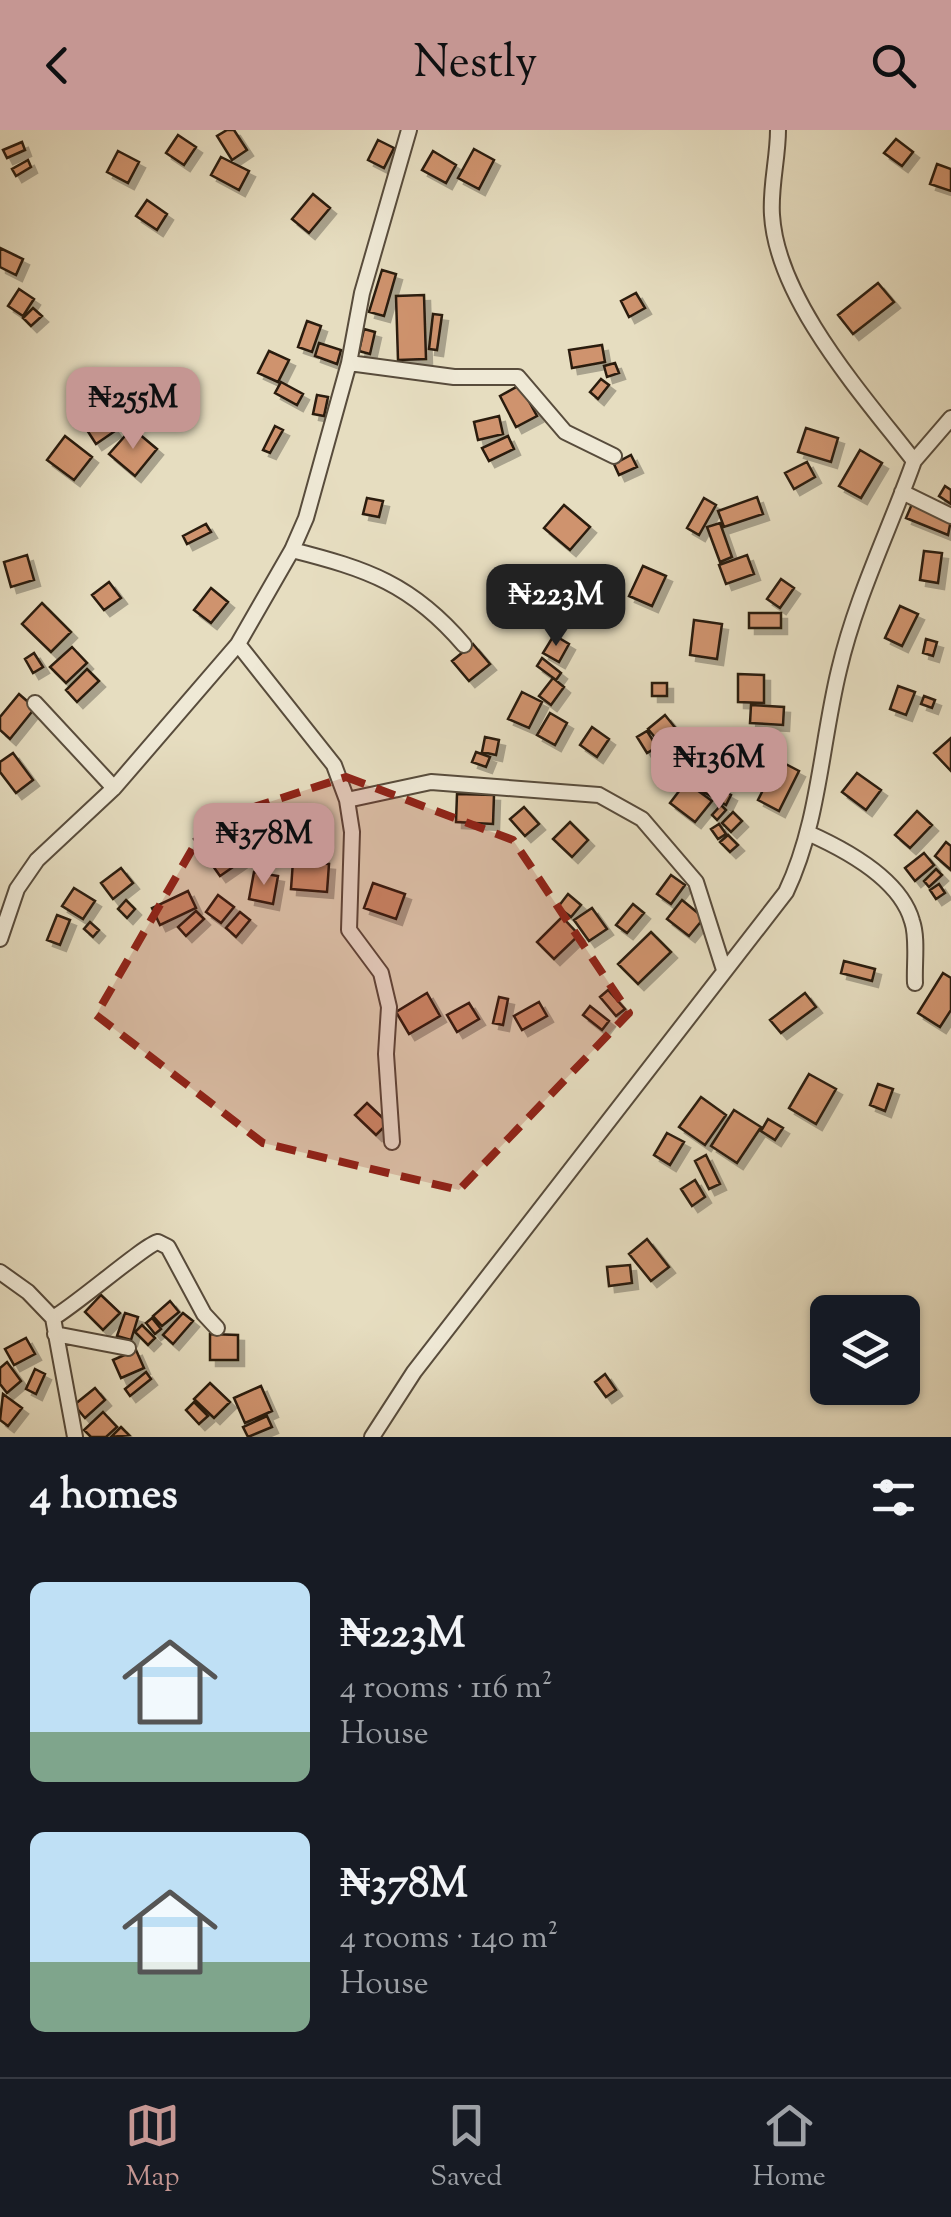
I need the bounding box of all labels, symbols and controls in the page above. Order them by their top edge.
text: Nestly [414,33,537,98]
icon: back [30,38,85,93]
icon: search [866,38,921,93]
pin: ₦255M [63,367,203,452]
text: ₦255M [88,376,178,422]
pin: ₦223M [486,564,626,649]
text: ₦223M [508,573,604,619]
pin: ₦136M [649,727,789,812]
text: ₦136M [673,736,765,782]
pin: ₦378M [194,803,334,888]
text: ₦378M [215,812,313,858]
map controls [810,1295,920,1405]
button: layers [810,1295,920,1405]
text: 4 homes [30,1467,178,1527]
icon: filters [866,1470,921,1525]
text: ₦223M [340,1606,465,1666]
icon: home [110,1622,230,1742]
text: 4 rooms · 116 m² [340,1666,552,1712]
text: House [340,1712,429,1758]
text: ₦378M [340,1856,468,1916]
icon: home [110,1872,230,1992]
text: 4 rooms · 140 m² [340,1916,558,1962]
text: House [340,1962,429,2008]
tab: Map [125,2098,180,2198]
tab: Saved [430,2098,502,2198]
tab: Home [752,2098,826,2198]

